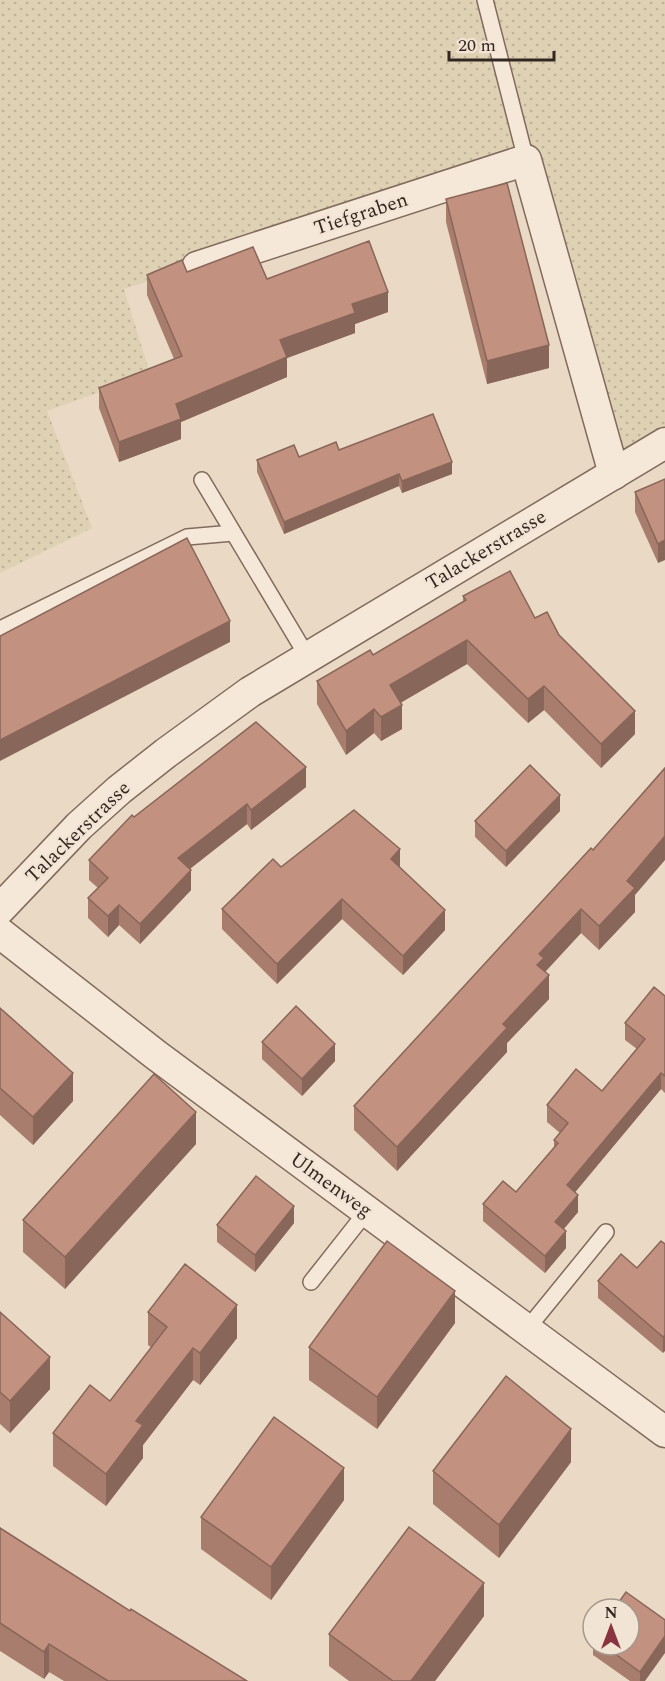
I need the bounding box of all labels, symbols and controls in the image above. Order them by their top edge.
scale bar [449,24,554,62]
text: 20 m [458,32,496,59]
street label: Tiefgraben [310,185,412,243]
street label: Talackerstrasse [420,502,552,598]
street label: Talackerstrasse [19,774,137,890]
street label: Ulmenweg [283,1145,379,1225]
north arrow [581,1597,641,1657]
text: N [604,1601,618,1625]

